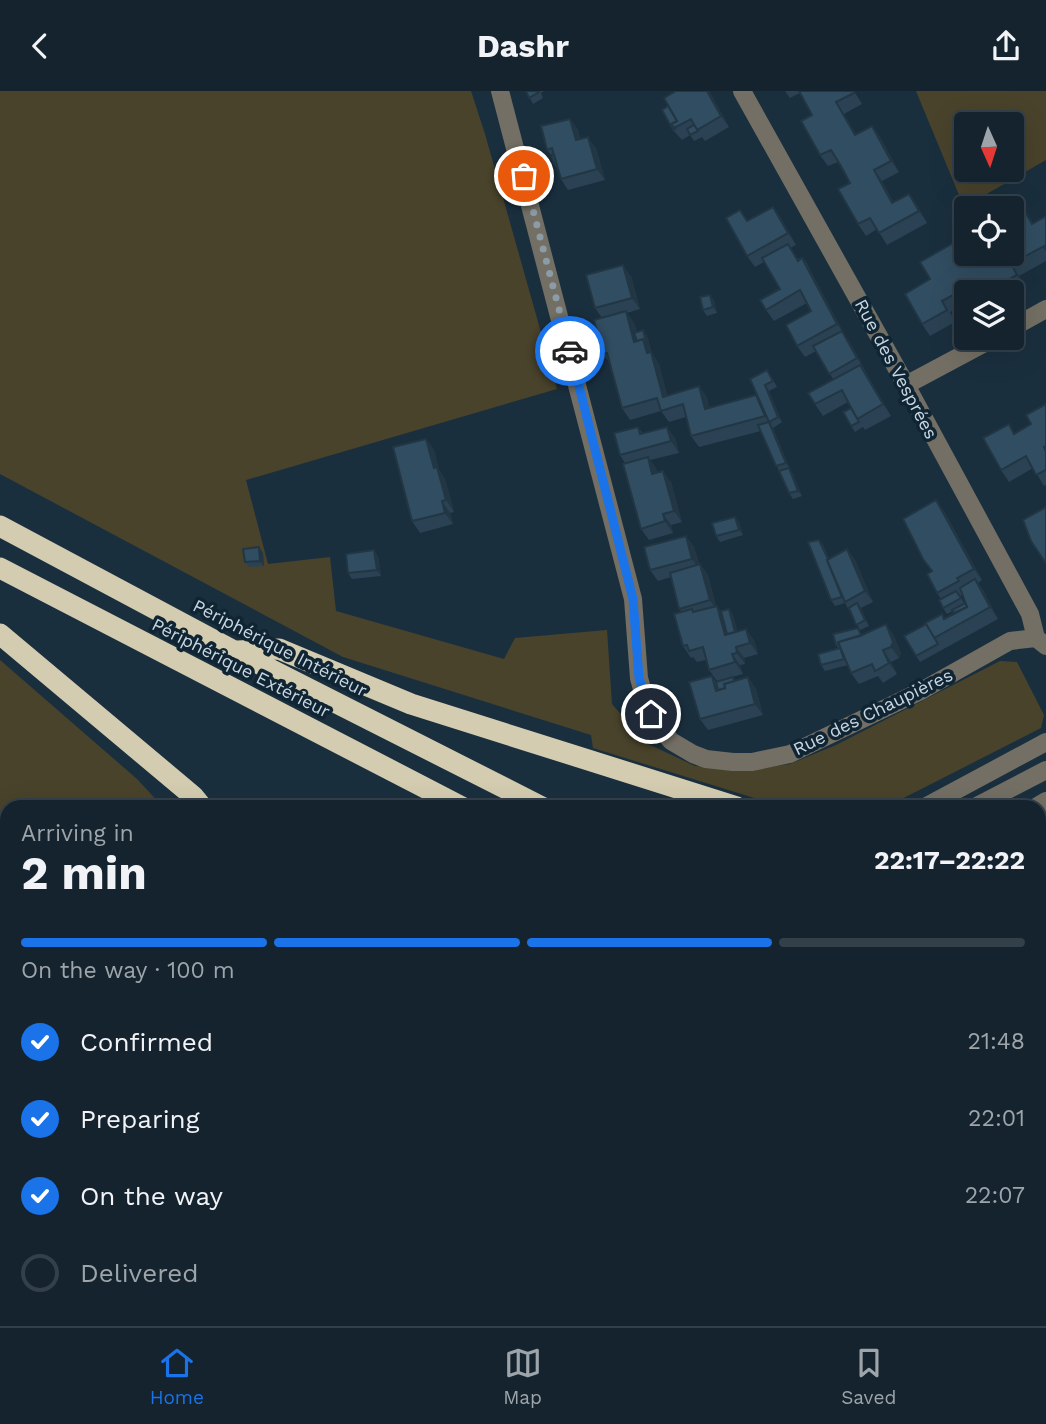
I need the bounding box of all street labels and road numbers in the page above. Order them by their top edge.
street label: Rue des Vesprées [851,295,942,442]
street label: Périphérique Intérieur [190,595,371,701]
street label: Périphérique Extérieur [149,613,334,722]
street label: Rue des Chaupières [790,664,956,759]

